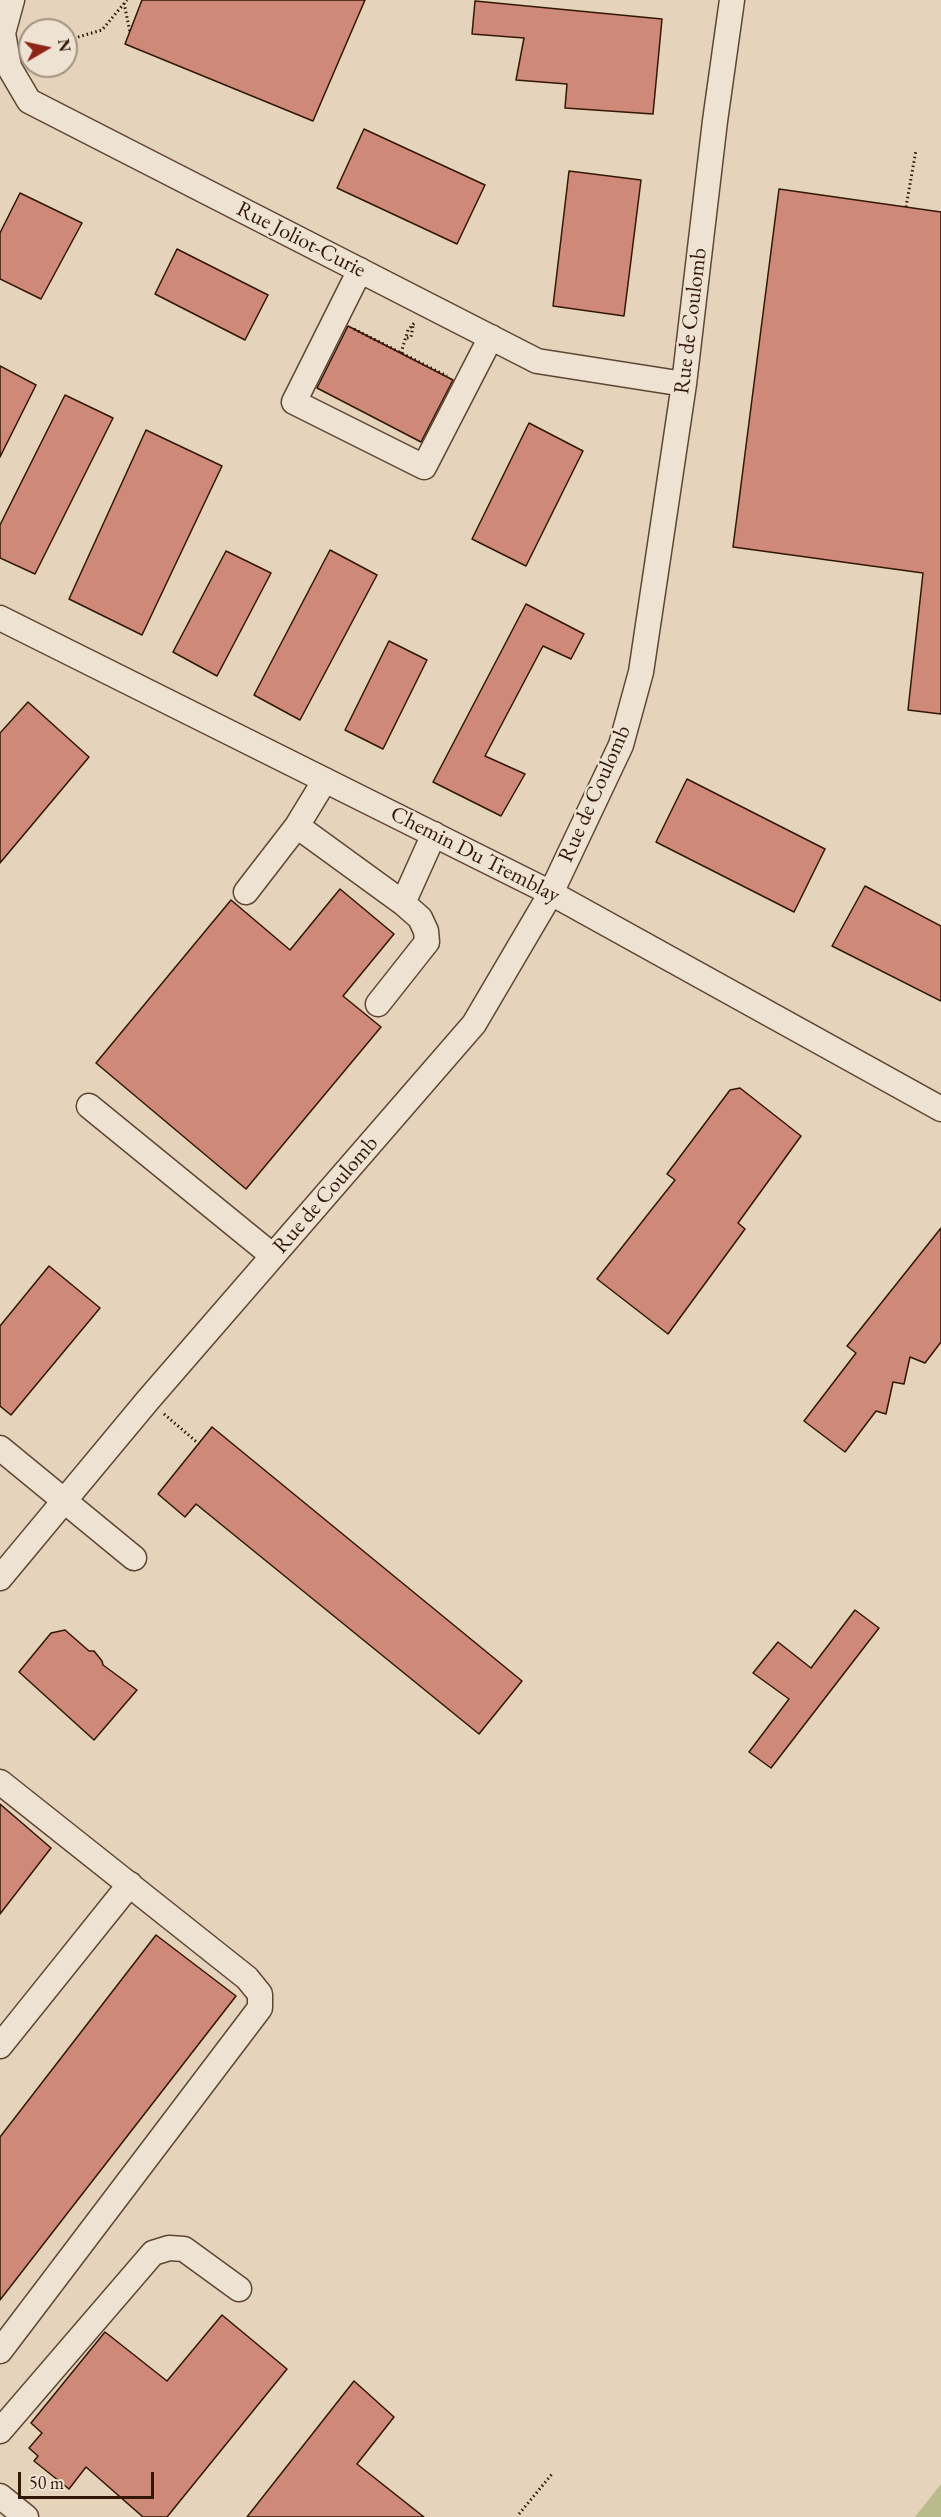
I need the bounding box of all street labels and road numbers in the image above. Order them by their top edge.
street label: Rue Joliot-Curie [232,196,370,284]
street label: Rue de Coulomb [669,246,713,396]
street label: Rue de Coulomb [553,721,637,867]
street label: Chemin Du Tremblay [386,801,564,909]
street label: Rue de Coulomb [268,1131,384,1259]

